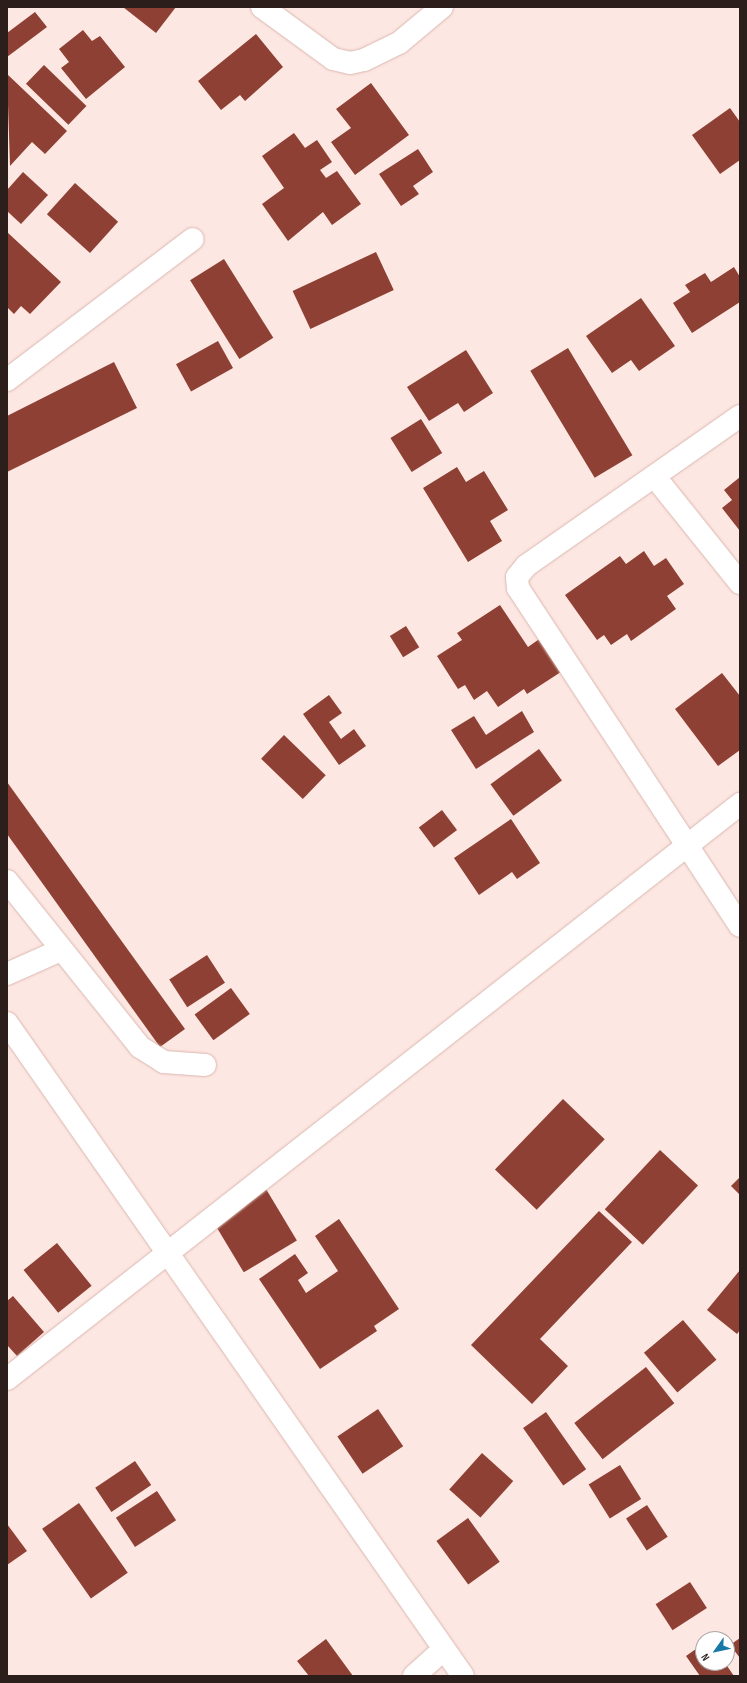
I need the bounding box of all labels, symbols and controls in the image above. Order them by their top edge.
north arrow [695,1631,735,1671]
text: N [698,1651,712,1663]

